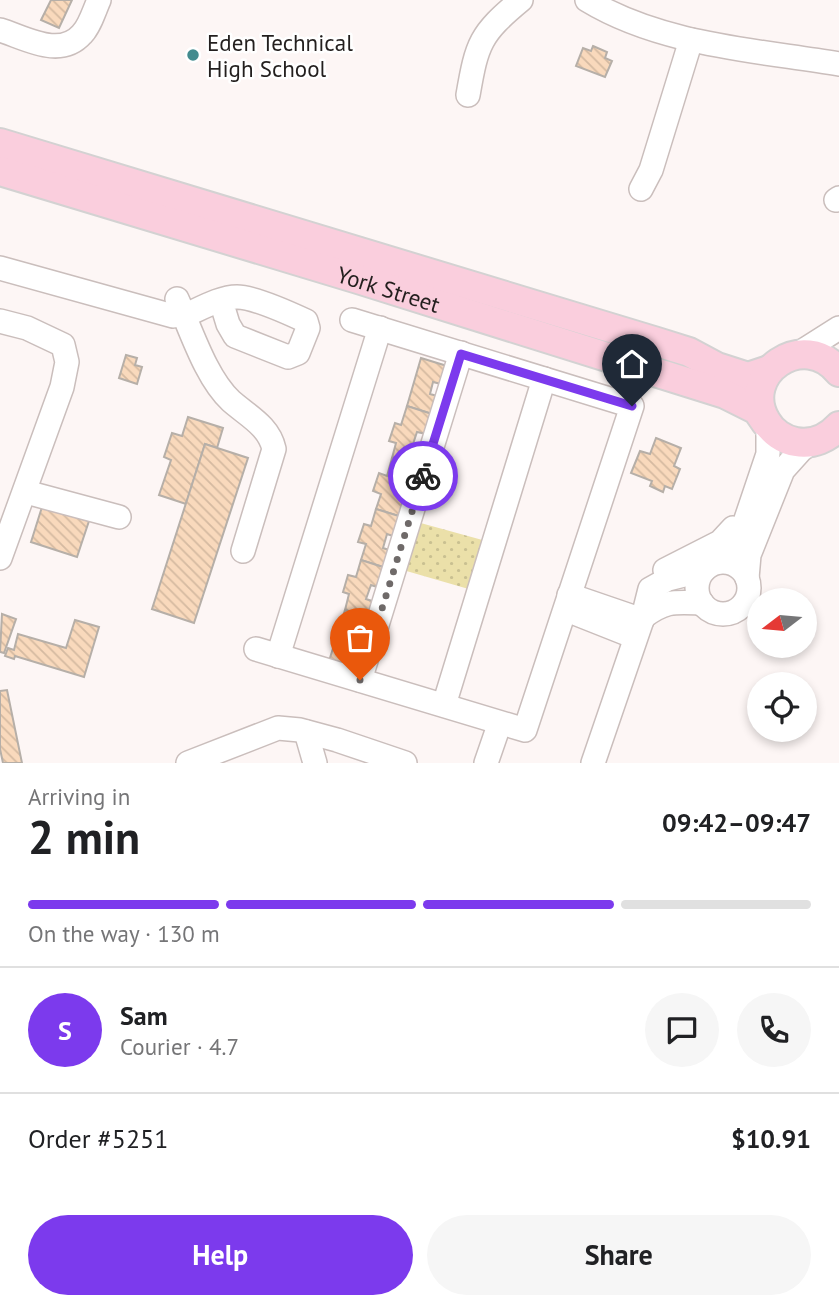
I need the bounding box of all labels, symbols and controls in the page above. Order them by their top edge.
place label: Eden Technical High School [207,28,353,83]
marker: Eden Technical High School [185,47,201,63]
street label: York Street [334,259,444,318]
pin [602,334,662,406]
icon: home [613,345,651,383]
courier [388,441,458,511]
icon: bike [404,457,442,495]
north arrow [747,588,817,658]
map controls [747,588,817,742]
pin [330,608,390,680]
icon: bag [341,619,379,657]
button: locate [747,672,817,742]
text: Arriving in [28,782,130,811]
text: 09:42–09:47 [662,806,811,839]
text: 2 min [28,807,140,867]
text: On the way · 130 m [28,919,220,948]
button: chat [645,993,719,1067]
button: phone [737,993,811,1067]
text: Sam [120,999,168,1032]
text: S [58,1014,72,1047]
text: Courier · 4.7 [120,1032,239,1061]
text: Order #5251 [28,1122,168,1155]
text: $10.91 [731,1122,811,1155]
button: Help [28,1215,413,1295]
button: Share [427,1215,811,1295]

